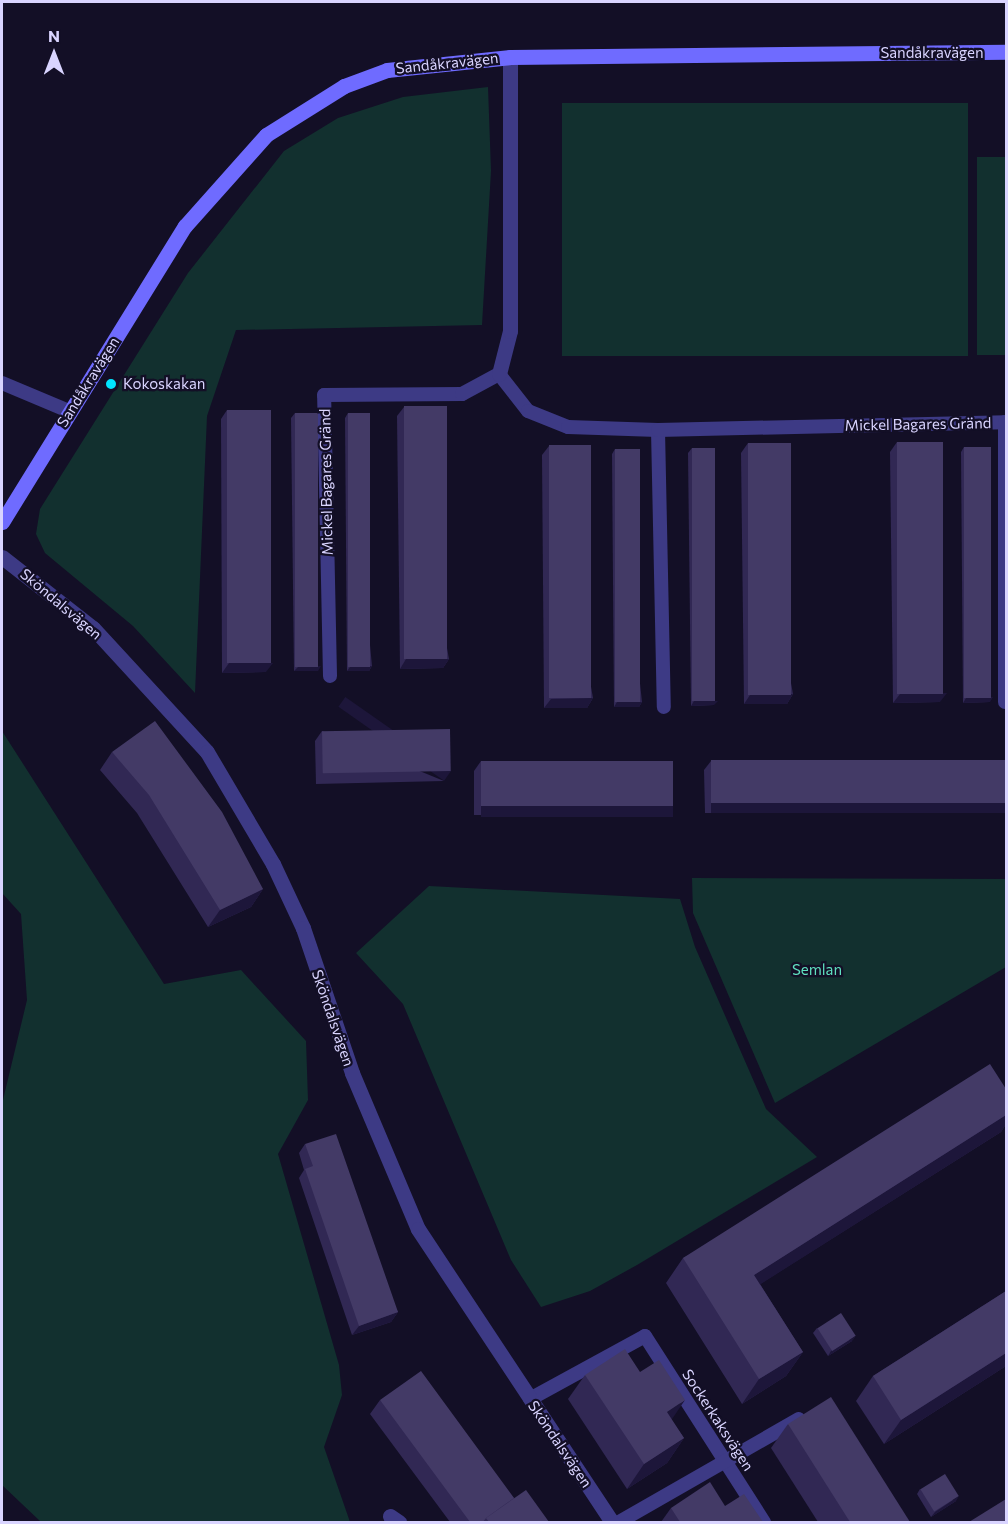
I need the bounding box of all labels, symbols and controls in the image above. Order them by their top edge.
north arrow [24,24,84,84]
text: N [48,26,60,45]
street label: Sandåkravägen [880,44,984,62]
street label: Sandåkravägen [395,49,499,77]
street label: Sandåkravägen [53,333,123,431]
place label: Kokoskakan [123,375,205,393]
marker: Kokoskakan [104,377,118,391]
street label: Mickel Bagares Gränd [316,409,336,555]
street label: Mickel Bagares Gränd [845,414,991,434]
street label: Sköndalsvägen [17,565,105,643]
park label: Semlan [792,961,842,979]
street label: Sköndalsvägen [308,967,358,1069]
street label: Sockerkaksvägen [678,1366,758,1474]
street label: Sköndalsvägen [524,1397,596,1491]

